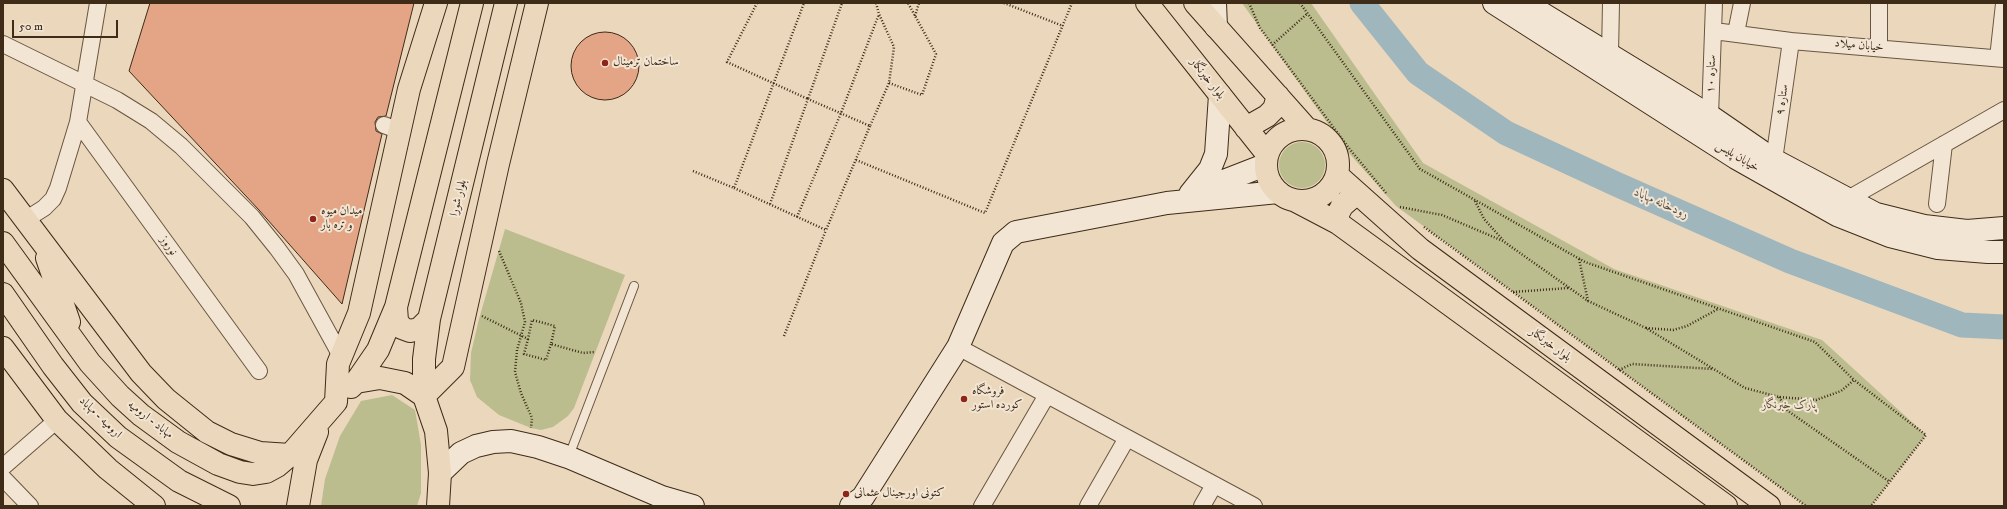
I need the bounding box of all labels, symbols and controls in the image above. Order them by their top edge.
scale bar [14,12,120,38]
text: 50 m [19,19,43,34]
street label: خیابان میلاد [1834,37,1884,55]
street label: بلوار خبرنگار [1186,55,1228,103]
street label: ستاره ۱۰ [1704,55,1720,93]
place label: ساختمان ترمینال [613,56,679,70]
marker: ساختمان ترمینال [600,58,610,68]
street label: ستاره ۹ [1774,84,1792,116]
street label: خیابان پلیس [1712,138,1762,176]
street label: بلوار شورا [447,178,471,218]
water label: رودخانه مهاباد [1631,185,1691,223]
place label: میدان میوه و تره بار [321,205,362,233]
marker: میدان میوه و تره بار [308,214,318,224]
street label: نوروز [156,233,180,259]
street label: بلوار خبرنگار [1526,325,1574,365]
place label: فروشگاه کورده استور [972,385,1023,413]
street label: ارومیه - مهاباد [76,394,124,442]
marker: فروشگاه کورده استور [959,394,969,404]
street label: مهاباد - ارومیه [124,398,176,442]
park label: پارک خبرنگار [1762,399,1816,413]
place label: کتونی اورجینال عثمانی [854,487,945,501]
marker: کتونی اورجینال عثمانی [841,489,851,499]

